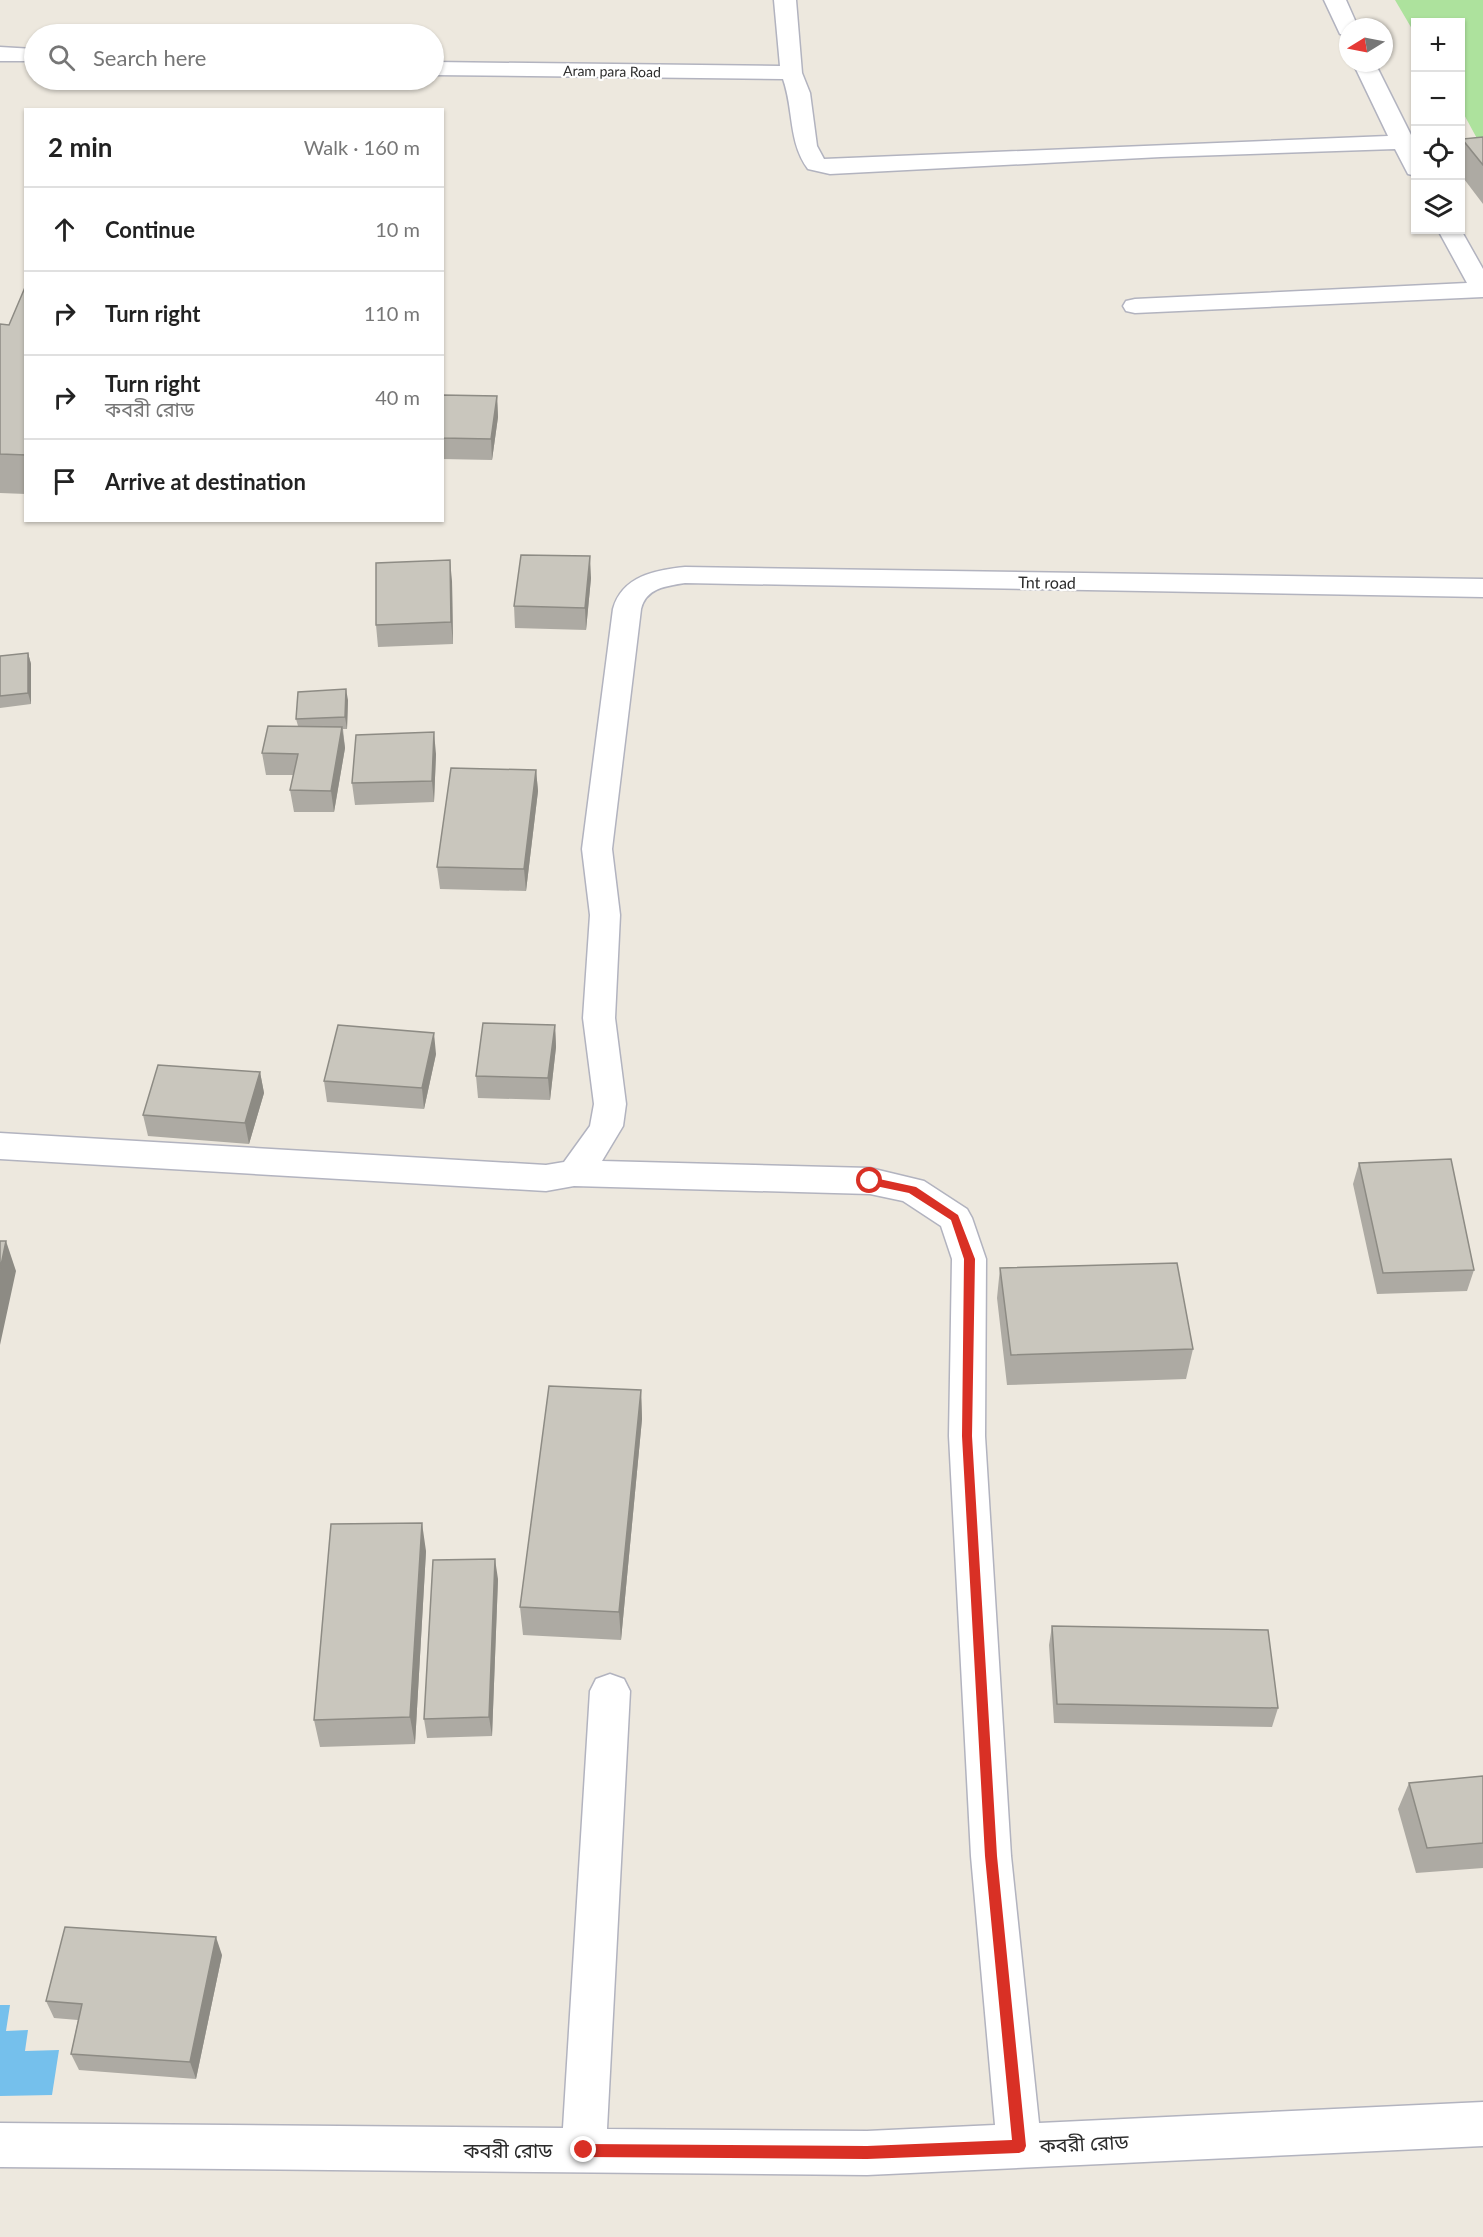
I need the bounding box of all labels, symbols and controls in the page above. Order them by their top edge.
north arrow [1339,18,1393,72]
map controls [1411,18,1465,234]
button: + [1411,18,1465,72]
search box [24,24,444,90]
icon: search [45,41,78,74]
text: Search here [93,44,206,71]
street label: Aram para Road [563,62,661,80]
button: − [1411,72,1465,126]
button: locate [1411,126,1465,180]
text: 2 min [48,131,112,163]
text: Walk · 160 m [304,135,420,159]
button: layers [1411,180,1465,234]
icon: ahead [48,213,81,246]
text: Continue [105,216,195,243]
text: 10 m [375,217,420,241]
icon: right [48,297,81,330]
text: Turn right [105,300,200,327]
text: 110 m [364,301,420,325]
text: Turn right [105,370,200,397]
icon: right [48,381,81,414]
text: 40 m [375,385,420,409]
text: কবরী রোড [105,397,194,421]
icon: arrive [48,465,81,498]
text: Arrive at destination [105,468,306,495]
street label: Tnt road [1018,572,1076,592]
route start [856,1167,882,1193]
street label: কবরী রোড [1038,2129,1130,2157]
route end [570,2136,596,2162]
street label: কবরী রোড [462,2138,553,2162]

